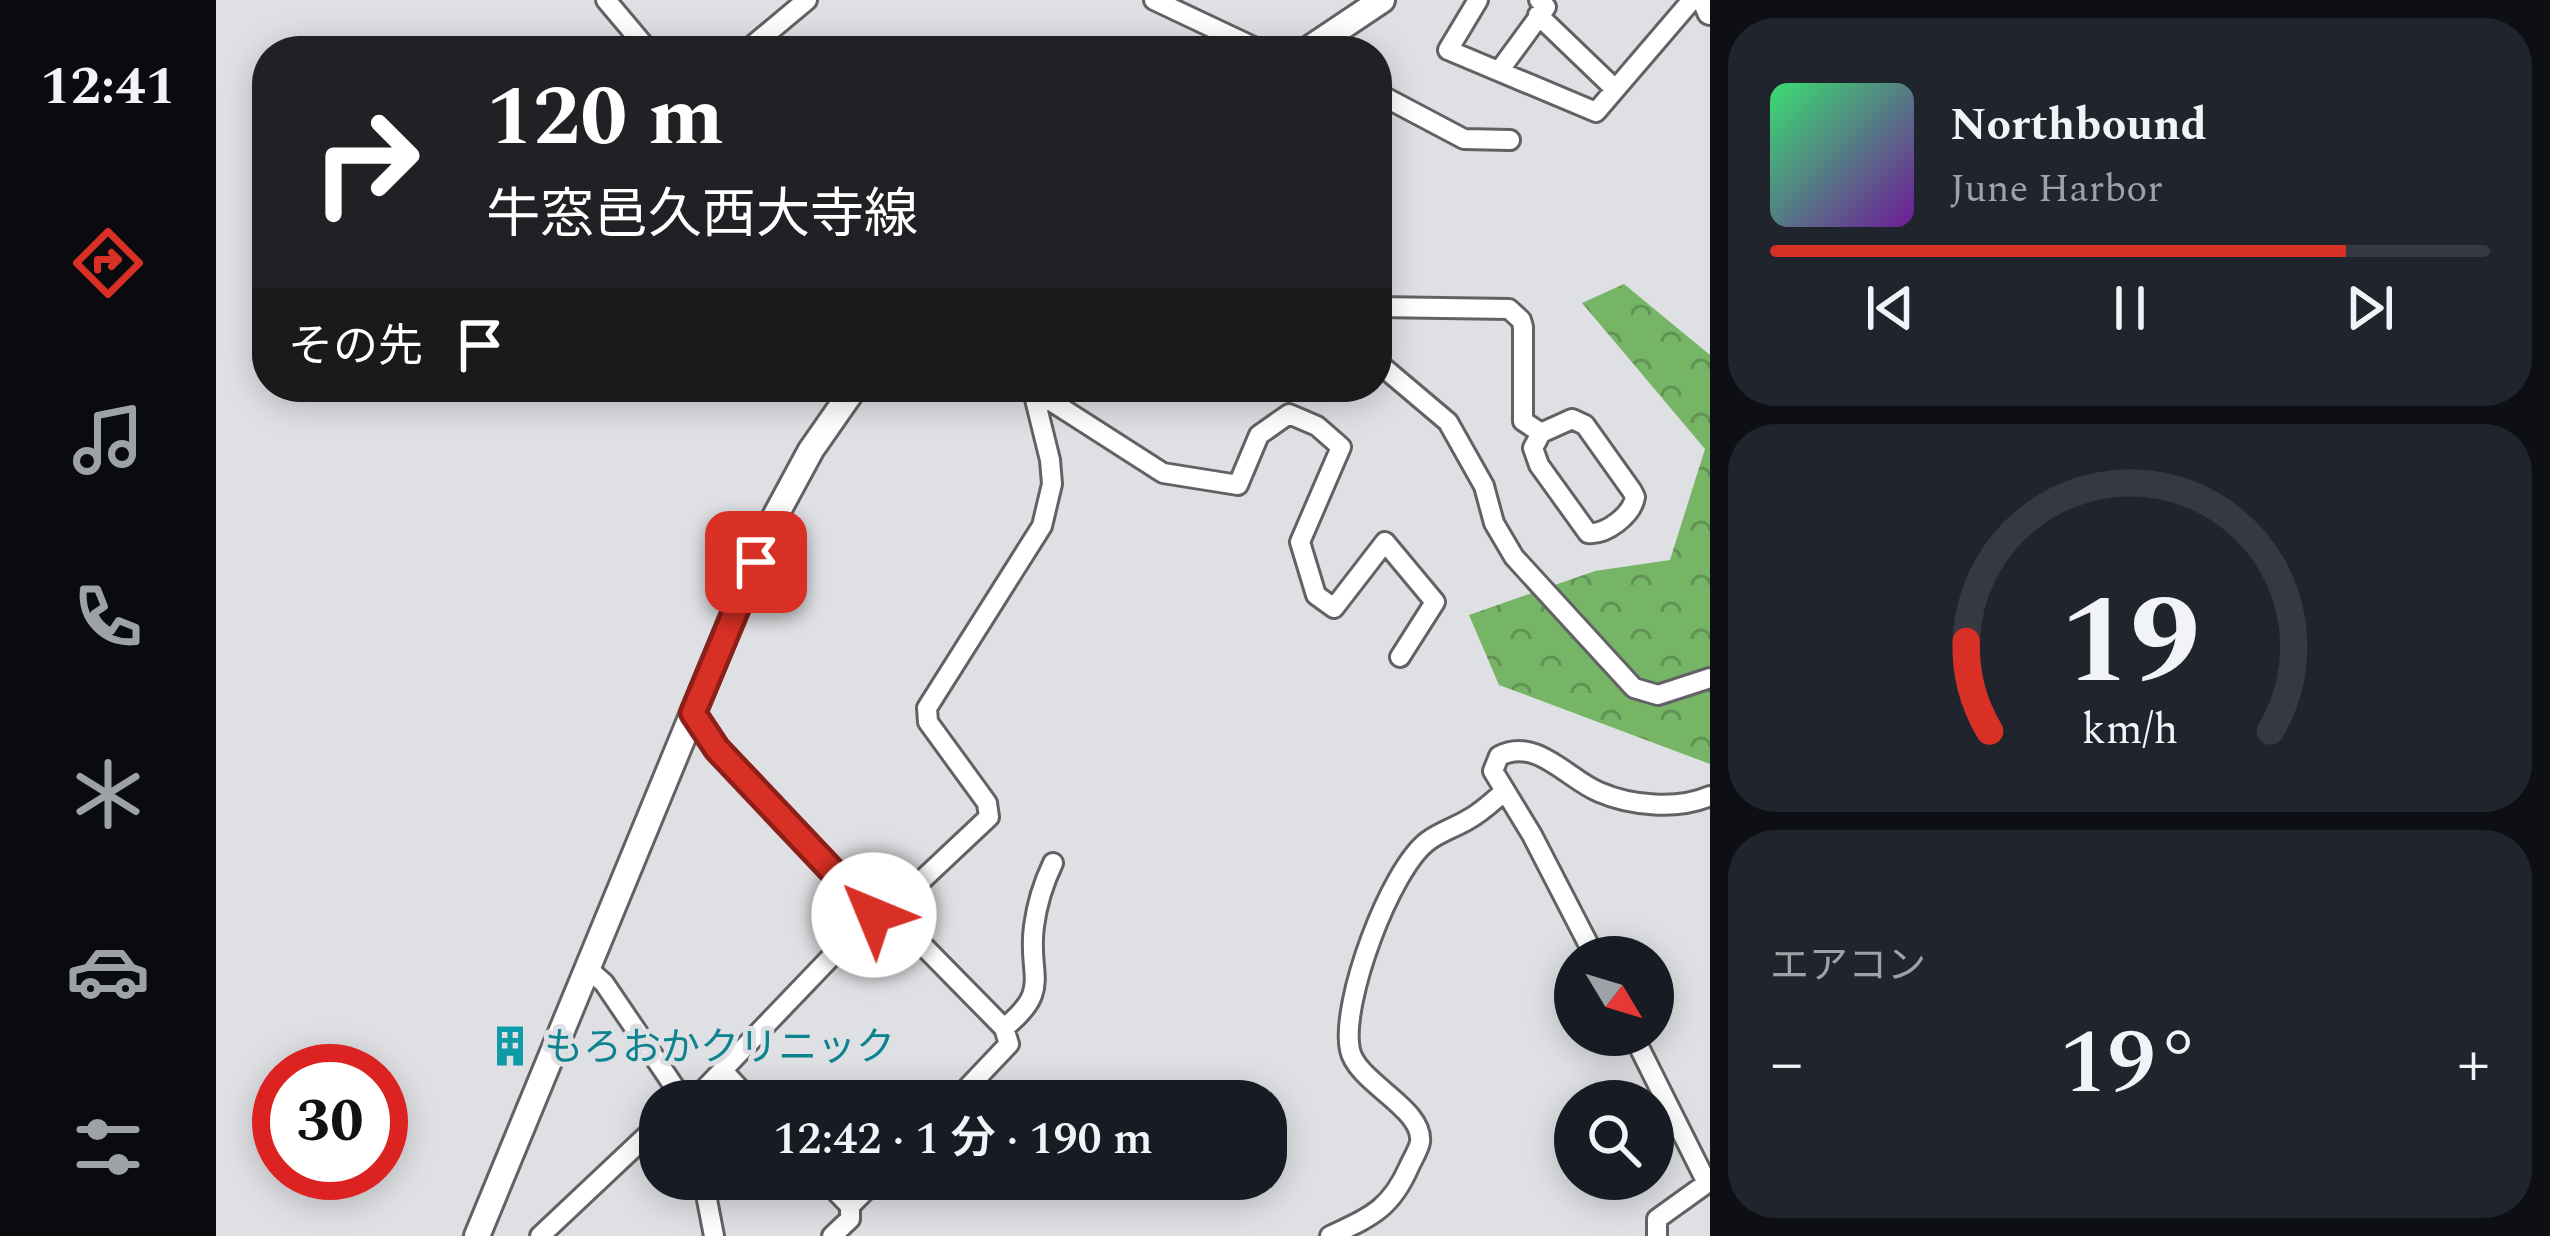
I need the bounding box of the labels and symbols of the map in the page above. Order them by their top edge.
pin [705,511,807,613]
position arrow [811,852,937,978]
north arrow [1554,936,1674,1056]
place label: もろおかクリニック [544,1019,895,1078]
building icon: もろおかクリニック [487,1023,533,1069]
speed limit sign: 30 [252,1044,408,1200]

